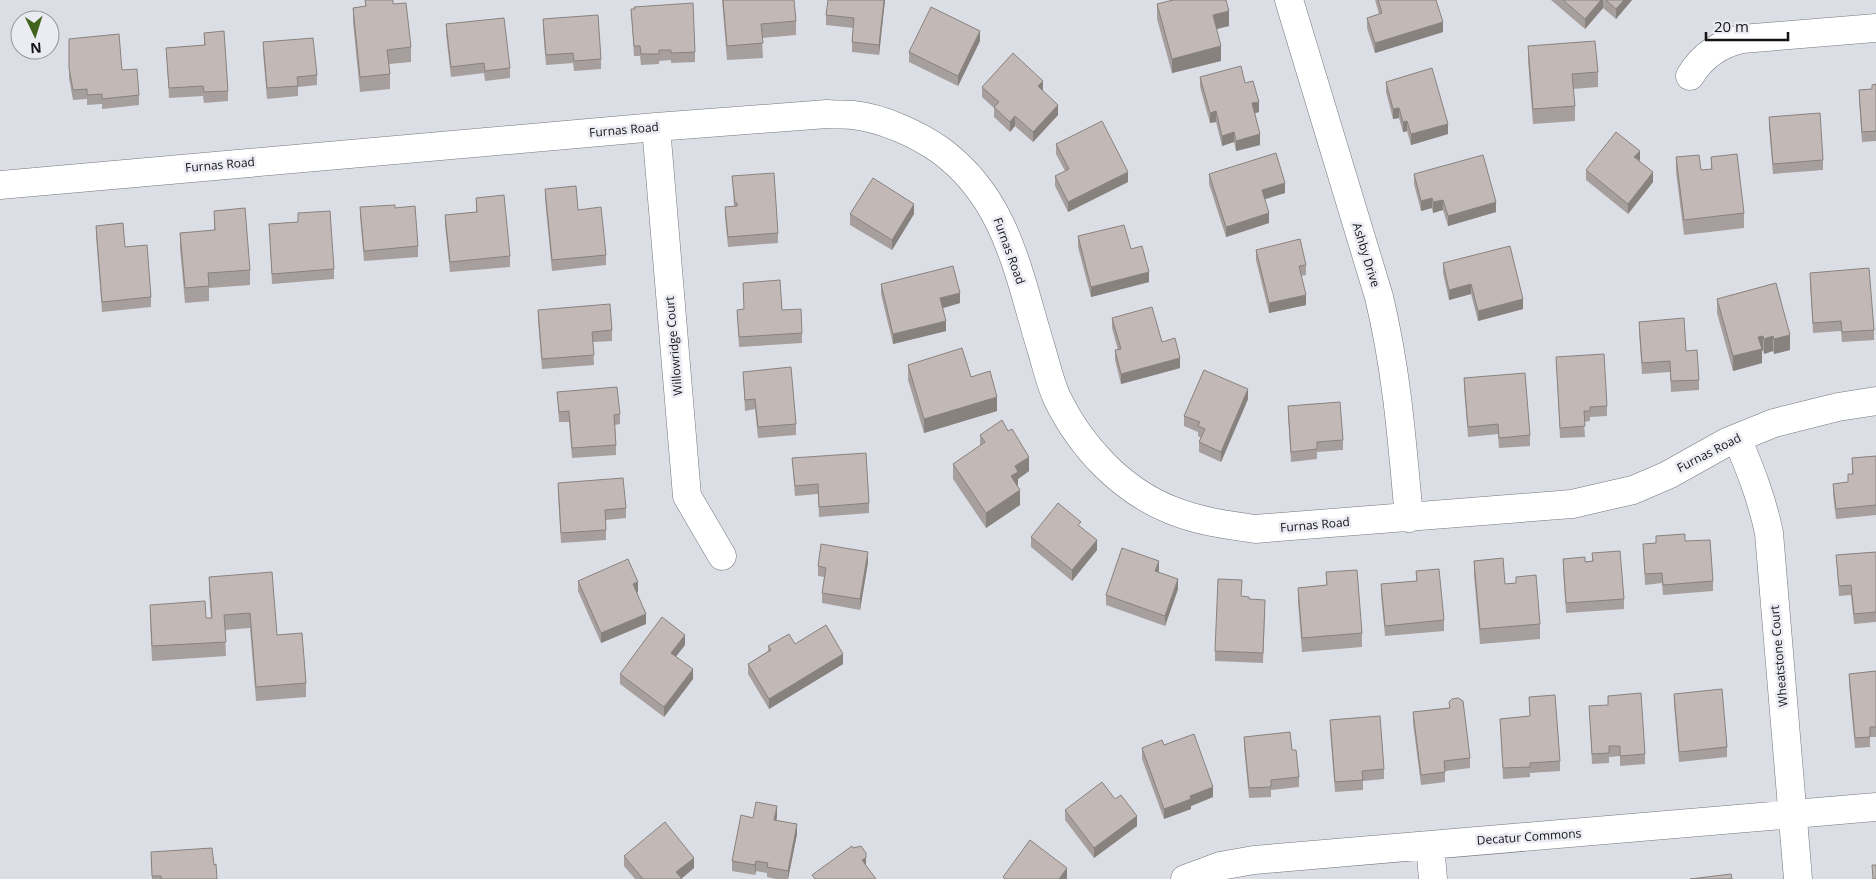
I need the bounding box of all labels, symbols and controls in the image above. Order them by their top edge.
north arrow [10,10,60,60]
scale bar [1706,10,1788,42]
text: 20 m [1714,16,1749,36]
text: N [30,39,42,58]
street label: Furnas Road [588,118,660,141]
street label: Furnas Road [184,153,256,176]
street label: Furnas Road [990,215,1029,287]
street label: Ashby Drive [1349,221,1384,289]
street label: Willowridge Court [661,296,686,396]
street label: Furnas Road [1674,429,1744,476]
street label: Furnas Road [1279,513,1351,536]
street label: Wheatstone Court [1766,605,1791,708]
street label: Decatur Commons [1476,824,1582,849]

